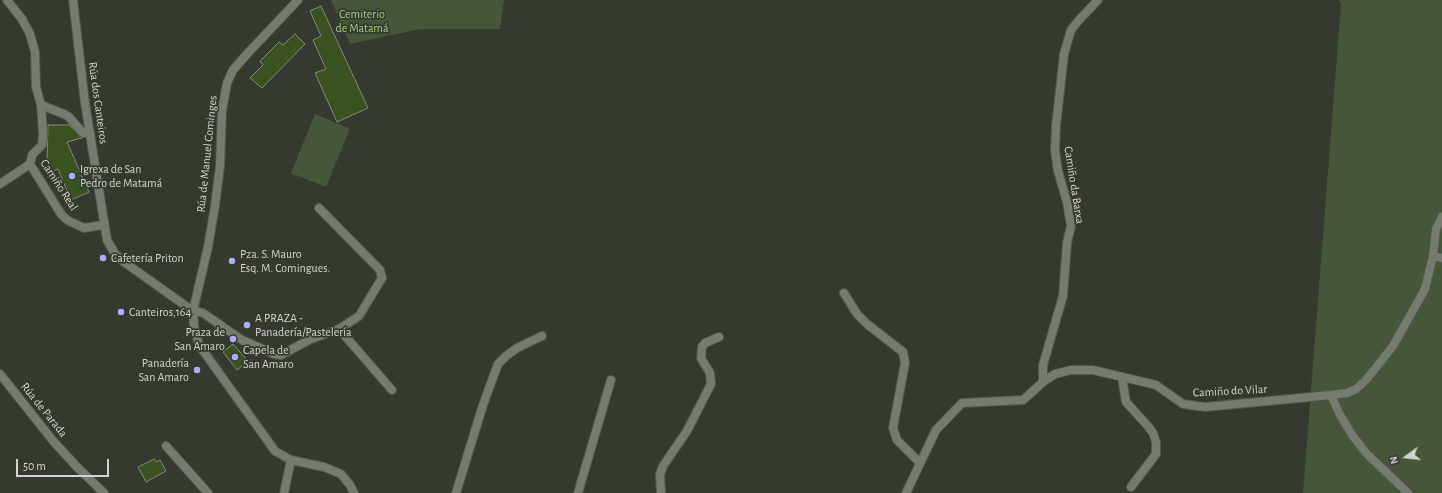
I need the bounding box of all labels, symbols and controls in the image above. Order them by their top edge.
park label: Cemiterio de Matamá [335,7,389,35]
street label: Rúa dos Canteiros [85,61,111,145]
street label: Rúa de Manuel Cominges [194,95,220,213]
street label: Camiño da Barxa [1061,145,1087,225]
street label: Camiño Real [37,157,81,213]
place label: Igrexa de San Pedro de Matamá [80,162,162,190]
marker: Igrexa de San Pedro de Matamá [67,171,77,181]
place label: Pza. S. Mauro Esq. M. Comingues. [240,247,330,275]
place label: Cafetería Priton [111,251,184,265]
marker: Cafetería Priton [98,253,108,263]
marker: Pza. S. Mauro Esq. M. Comingues. [227,256,237,266]
place label: Canteiros,164 [129,305,191,319]
marker: Canteiros,164 [116,307,126,317]
place label: A PRAZA - Panadería/Pastelería [255,311,352,339]
marker: A PRAZA - Panadería/Pastelería [242,320,252,330]
place label: Praza de San Amaro [174,325,225,353]
marker: Praza de San Amaro [228,334,238,344]
place label: Capela de San Amaro [243,343,294,371]
marker: Capela de San Amaro [230,352,240,362]
place label: Panadería San Amaro [138,356,189,384]
marker: Panadería San Amaro [192,365,202,375]
street label: Rúa de Parada [18,380,70,440]
street label: Camiño do Vilar [1193,382,1267,400]
north arrow [1386,437,1426,477]
scale bar [18,451,111,477]
text: N [1388,455,1400,465]
text: 50 m [23,460,46,472]

